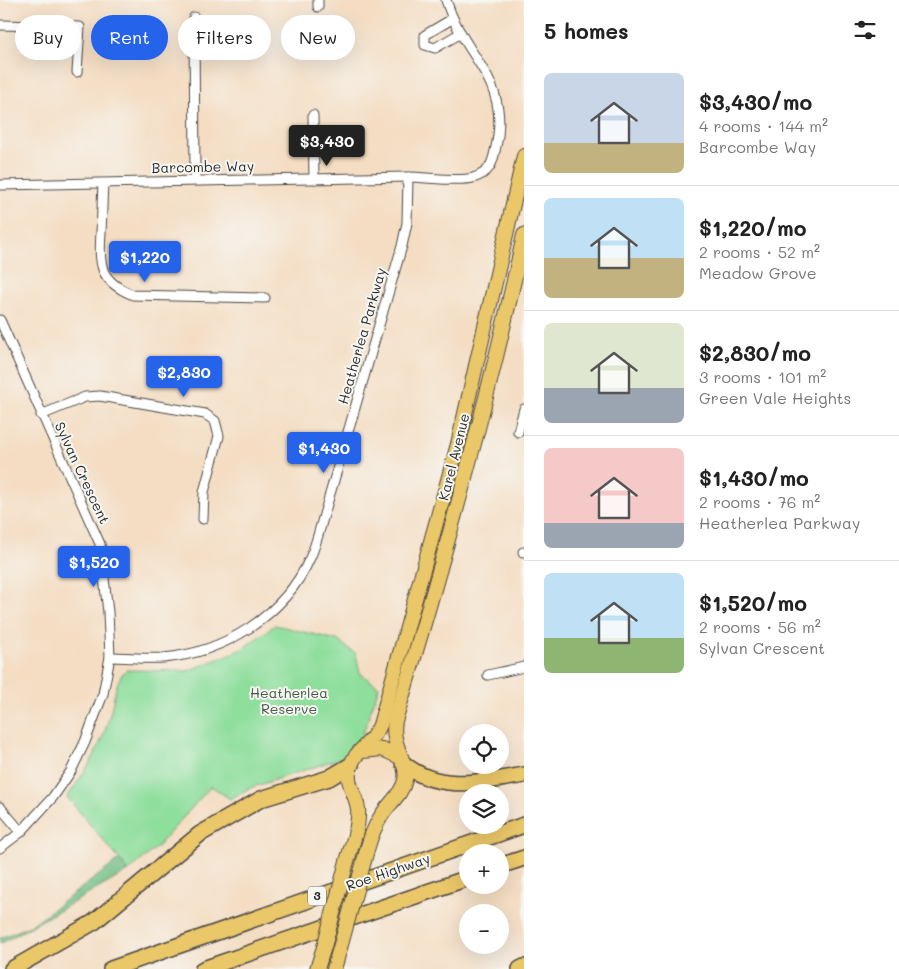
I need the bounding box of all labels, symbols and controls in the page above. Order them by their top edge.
chip: Buy [15,15,81,60]
chip: Rent [91,15,168,60]
chip: Filters [178,15,271,60]
chip: New [281,15,355,60]
icon: filters [851,16,879,44]
text: 5 homes [544,17,629,44]
text: $3,430/mo [699,88,812,115]
icon: home [584,93,644,153]
text: 4 rooms · 144 m² [699,115,828,136]
pin: $3,430 [286,124,368,167]
text: $3,430 [300,130,354,151]
text: Barcombe Way [699,136,816,157]
street label: Barcombe Way [152,156,254,177]
text: $1,220/mo [699,214,806,241]
icon: home [584,218,644,278]
pin: $1,220 [104,240,186,283]
text: 2 rooms · 52 m² [699,241,820,262]
text: $1,220 [120,246,170,267]
text: Meadow Grove [699,262,817,283]
street label: Heatherlea Parkway [333,265,390,406]
text: $2,830/mo [699,339,811,366]
icon: home [584,343,644,403]
pin: $2,830 [143,356,225,398]
text: $2,830 [157,361,211,382]
text: 3 rooms · 101 m² [699,366,826,387]
text: Green Vale Heights [699,387,851,408]
street label: Karel Avenue [433,411,474,503]
street label: Sylvan Crescent [51,419,114,527]
pin: $1,430 [283,432,365,474]
text: $1,430 [298,437,350,458]
text: $1,430/mo [699,464,809,491]
icon: home [584,468,644,528]
text: 2 rooms · 76 m² [699,491,820,512]
text: Heatherlea Parkway [699,512,860,533]
pin: $1,520 [53,546,135,588]
text: $1,520 [69,551,119,572]
text: $1,520/mo [699,589,807,616]
icon: home [584,593,644,653]
text: 2 rooms · 56 m² [699,616,821,637]
text: Sylvan Crescent [699,637,825,658]
park label: Heatherlea Reserve [250,683,328,718]
map controls [459,724,509,954]
button: locate [459,724,509,774]
button: layers [459,784,509,834]
button: + [459,844,509,894]
street label: Roe Highway [343,848,432,895]
road number: 3 [308,886,326,906]
button: − [459,904,509,954]

